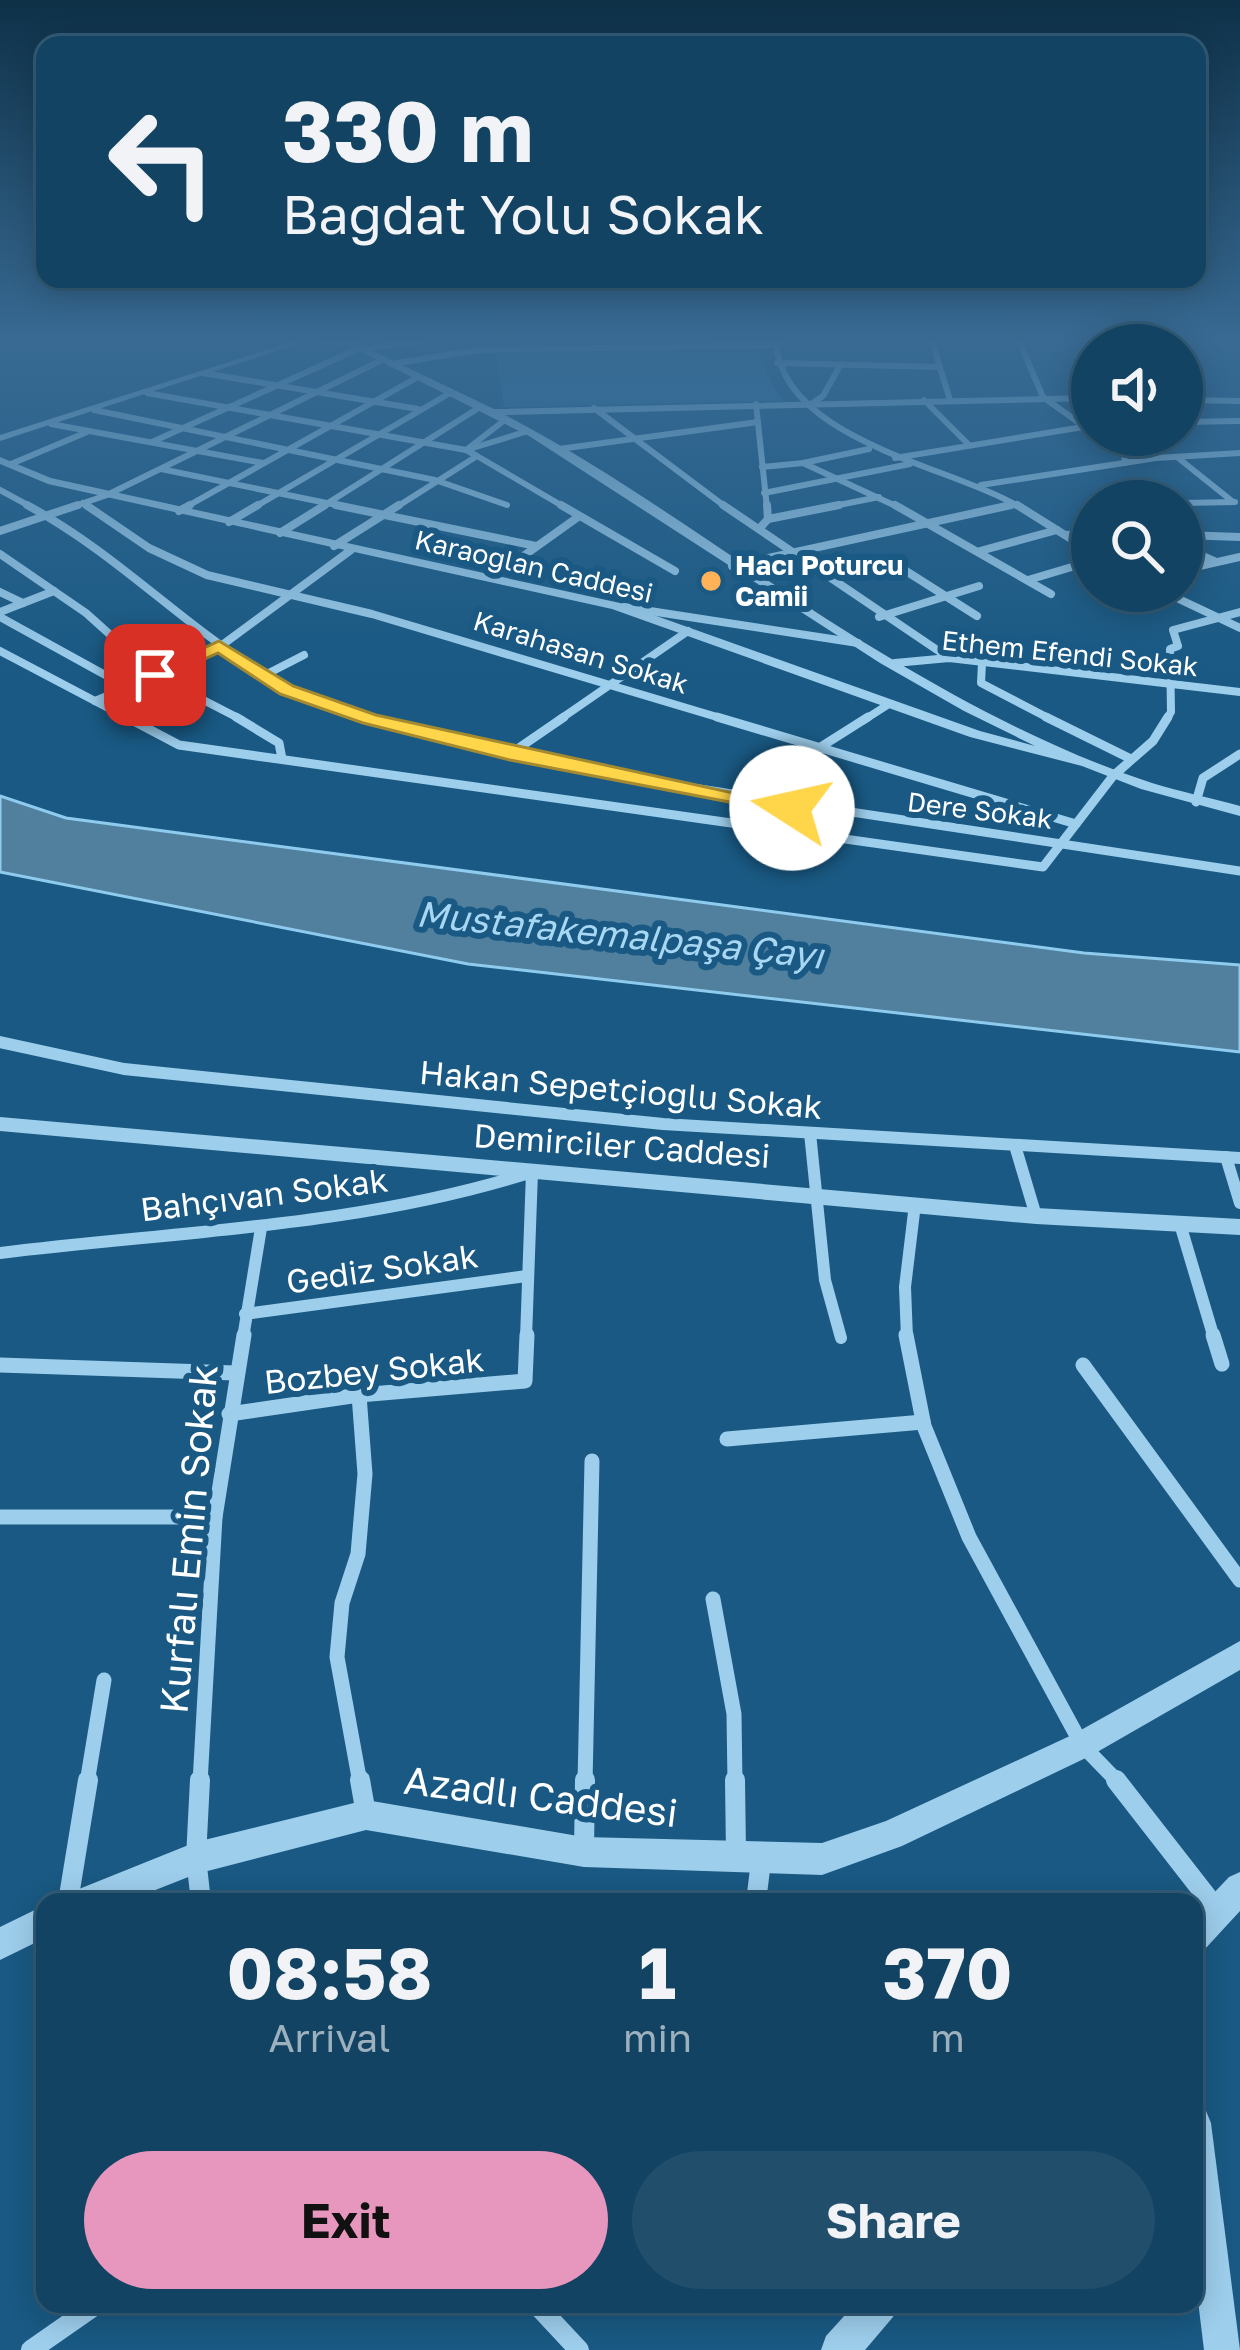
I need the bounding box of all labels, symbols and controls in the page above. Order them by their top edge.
text: 330 m [282,80,534,180]
icon: left [84,84,240,240]
text: Bağdat Yolu Sokak [282,181,764,246]
map controls [1071,324,1203,612]
button: sound [1071,324,1203,456]
button: search [1071,480,1203,612]
street label: Karaoğlan Caddesi [412,523,656,609]
place label: Hacı Poturcu Camii [735,549,903,612]
marker: Hacı Poturcu Camii [698,568,724,594]
street label: Karahasan Sokak [470,604,692,700]
pin [104,624,206,726]
street label: Ethem Efendi Sokak [940,624,1200,682]
icon: arrive [122,642,188,708]
position arrow [729,745,855,871]
street label: Dere Sokak [905,785,1055,835]
water label: Mustafakemalpaşa Çayı [415,891,828,977]
street label: Hakan Sepetçioğlu Sokak [418,1052,824,1126]
street label: Demirciler Caddesi [472,1115,772,1175]
street label: Bahçıvan Sokak [138,1159,390,1229]
street label: Gediz Sokak [284,1235,480,1301]
street label: Bozbey Sokak [262,1339,486,1401]
street label: Kurfalı Emin Sokak [149,1362,227,1716]
street label: Azadlı Caddesi [401,1756,681,1836]
text: 08:58 [227,1928,432,2015]
text: 1 [639,1928,676,2015]
text: 370 [882,1928,1012,2015]
text: Arrival [268,2014,391,2061]
text: min [623,2014,692,2061]
text: m [930,2014,965,2061]
button: Exit [84,2151,608,2289]
button: Share [632,2151,1155,2289]

